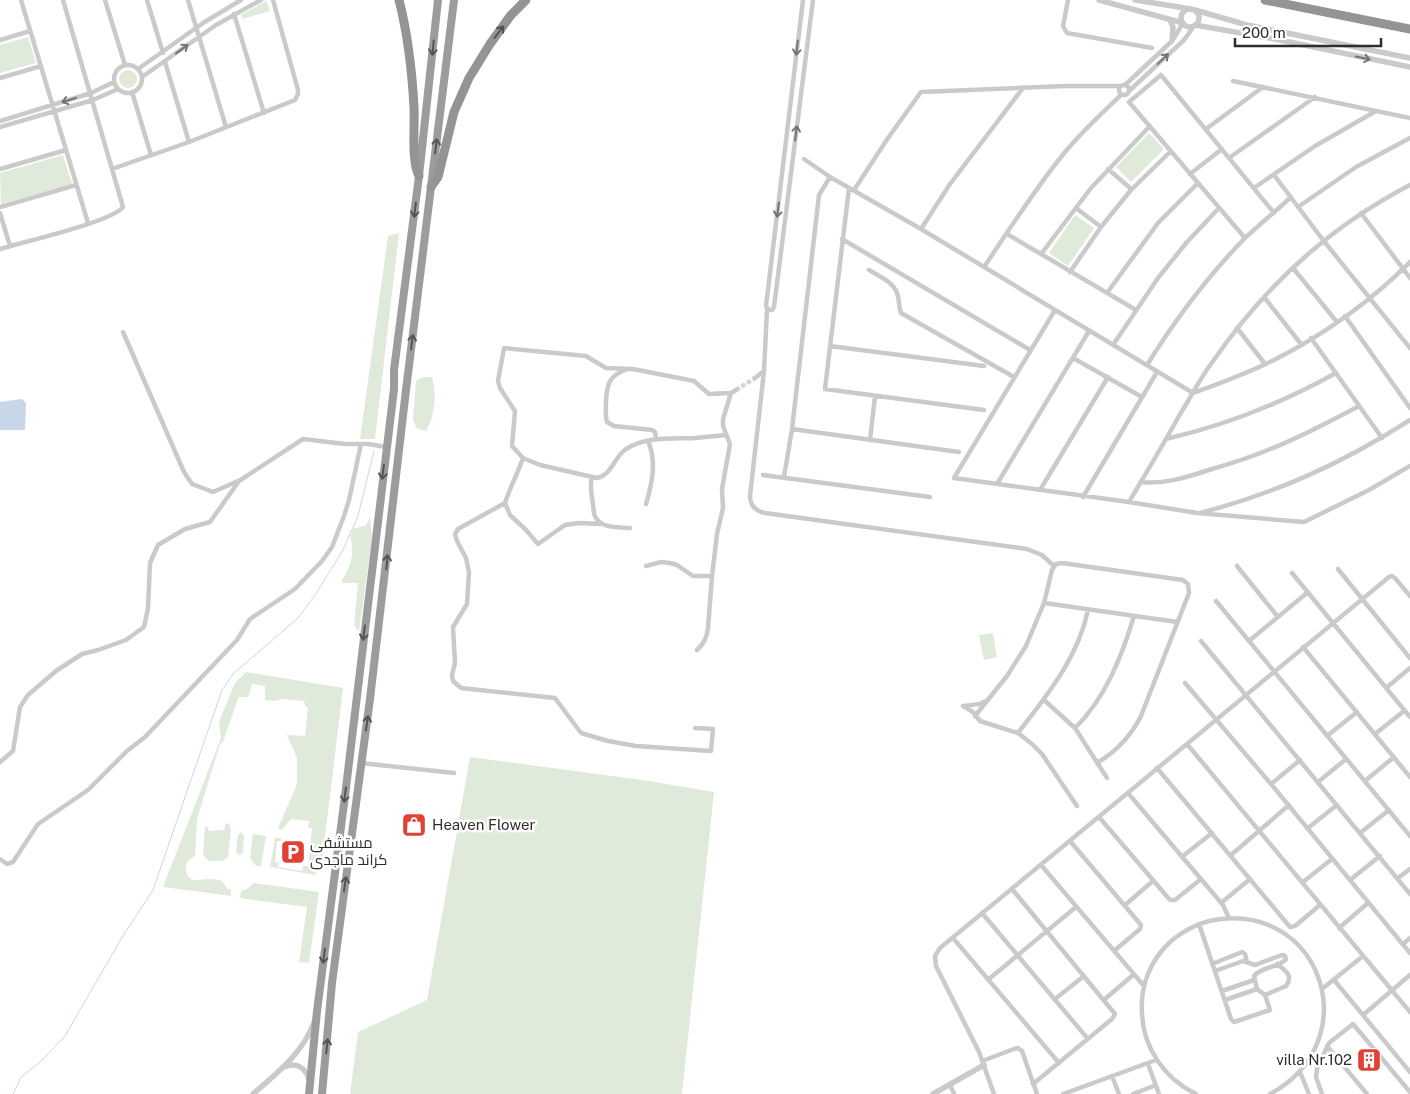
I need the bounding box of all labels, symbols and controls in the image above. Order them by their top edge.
scale bar [1235,15,1381,47]
text: 200 m [1242,24,1286,41]
one-way arrow [494,25,504,39]
one-way arrow [428,40,438,56]
one-way arrow [792,40,802,56]
one-way arrow [175,44,188,55]
one-way arrow [1157,53,1170,65]
one-way arrow [1354,54,1370,63]
one-way arrow [61,96,77,106]
one-way arrow [792,125,802,141]
one-way arrow [431,138,441,154]
one-way arrow [773,201,783,217]
one-way arrow [410,202,420,218]
one-way arrow [407,334,417,350]
one-way arrow [378,464,388,480]
one-way arrow [382,554,392,570]
one-way arrow [359,625,369,641]
one-way arrow [362,715,372,731]
one-way arrow [340,786,350,802]
shop icon: Heaven Flower [401,812,427,838]
place label: Heaven Flower [432,816,536,833]
place label: مستشفی کراند ماجدی [310,834,387,870]
parking icon: مستشفی کراند ماجدی [280,839,306,865]
one-way arrow [340,876,350,892]
one-way arrow [319,947,329,963]
one-way arrow [322,1038,332,1054]
building icon: villa Nr.102 [1356,1047,1382,1073]
place label: villa Nr.102 [1276,1051,1352,1068]

